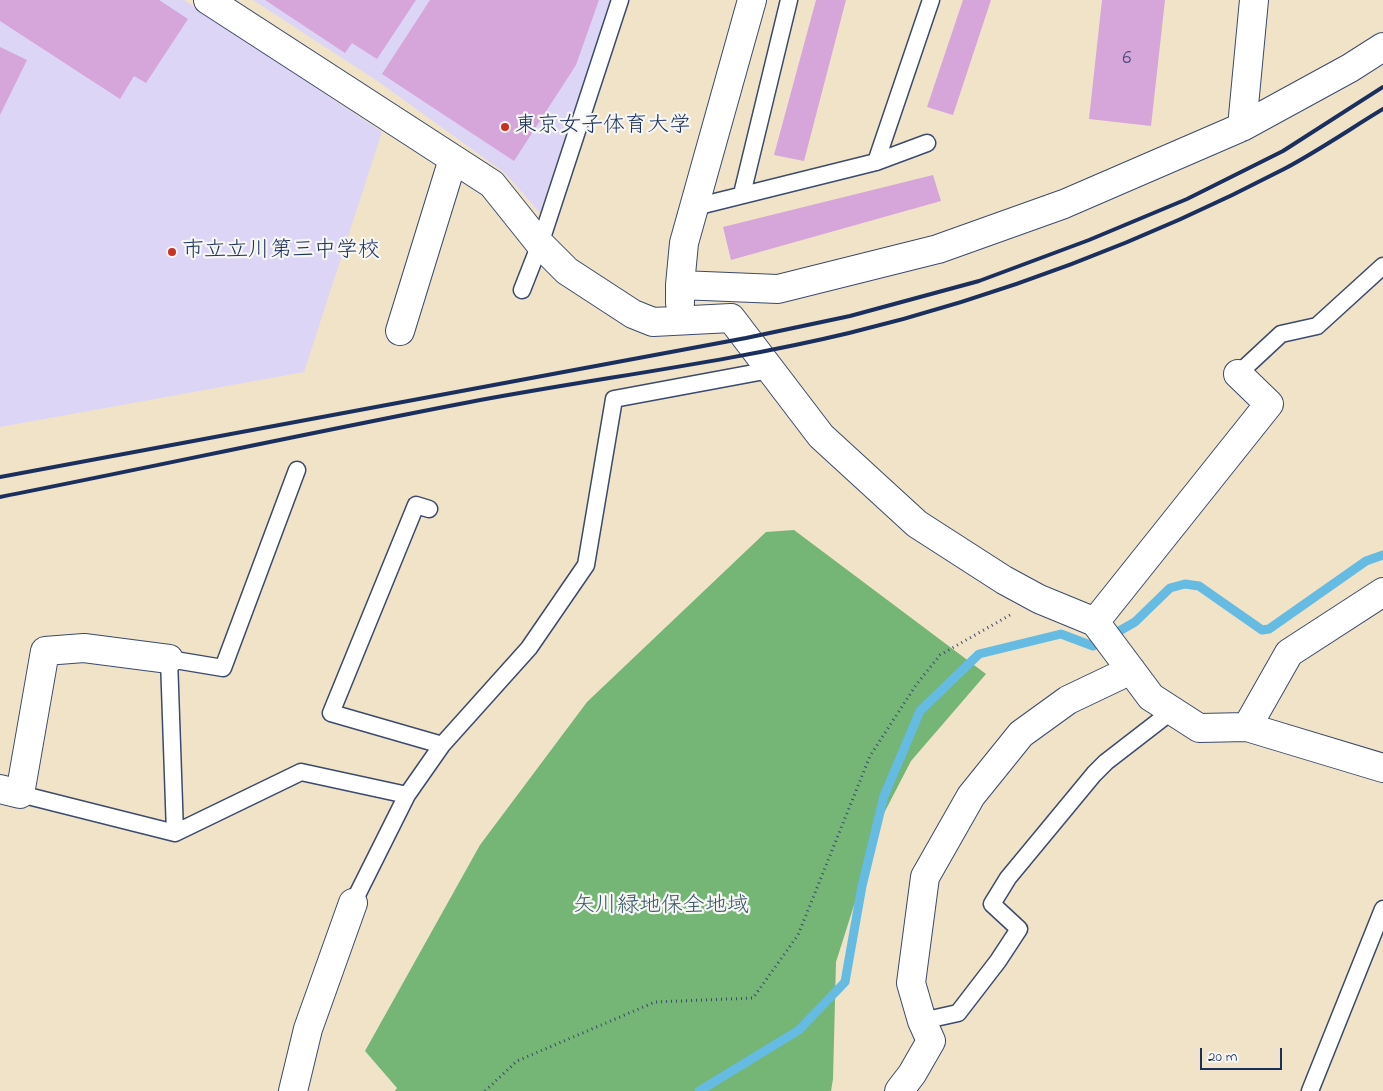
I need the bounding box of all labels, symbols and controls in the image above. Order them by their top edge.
house number: 6 [1123,48,1131,72]
place label: 東京女子体育大学 [515,114,691,140]
marker: 東京女子体育大学 [499,121,511,133]
place label: 市立立川第三中学校 [182,239,380,265]
marker: 市立立川第三中学校 [166,246,178,258]
park label: 矢川緑地保全地域 [573,894,749,920]
scale bar [1203,1038,1286,1070]
text: 20 m [1208,1046,1237,1068]

